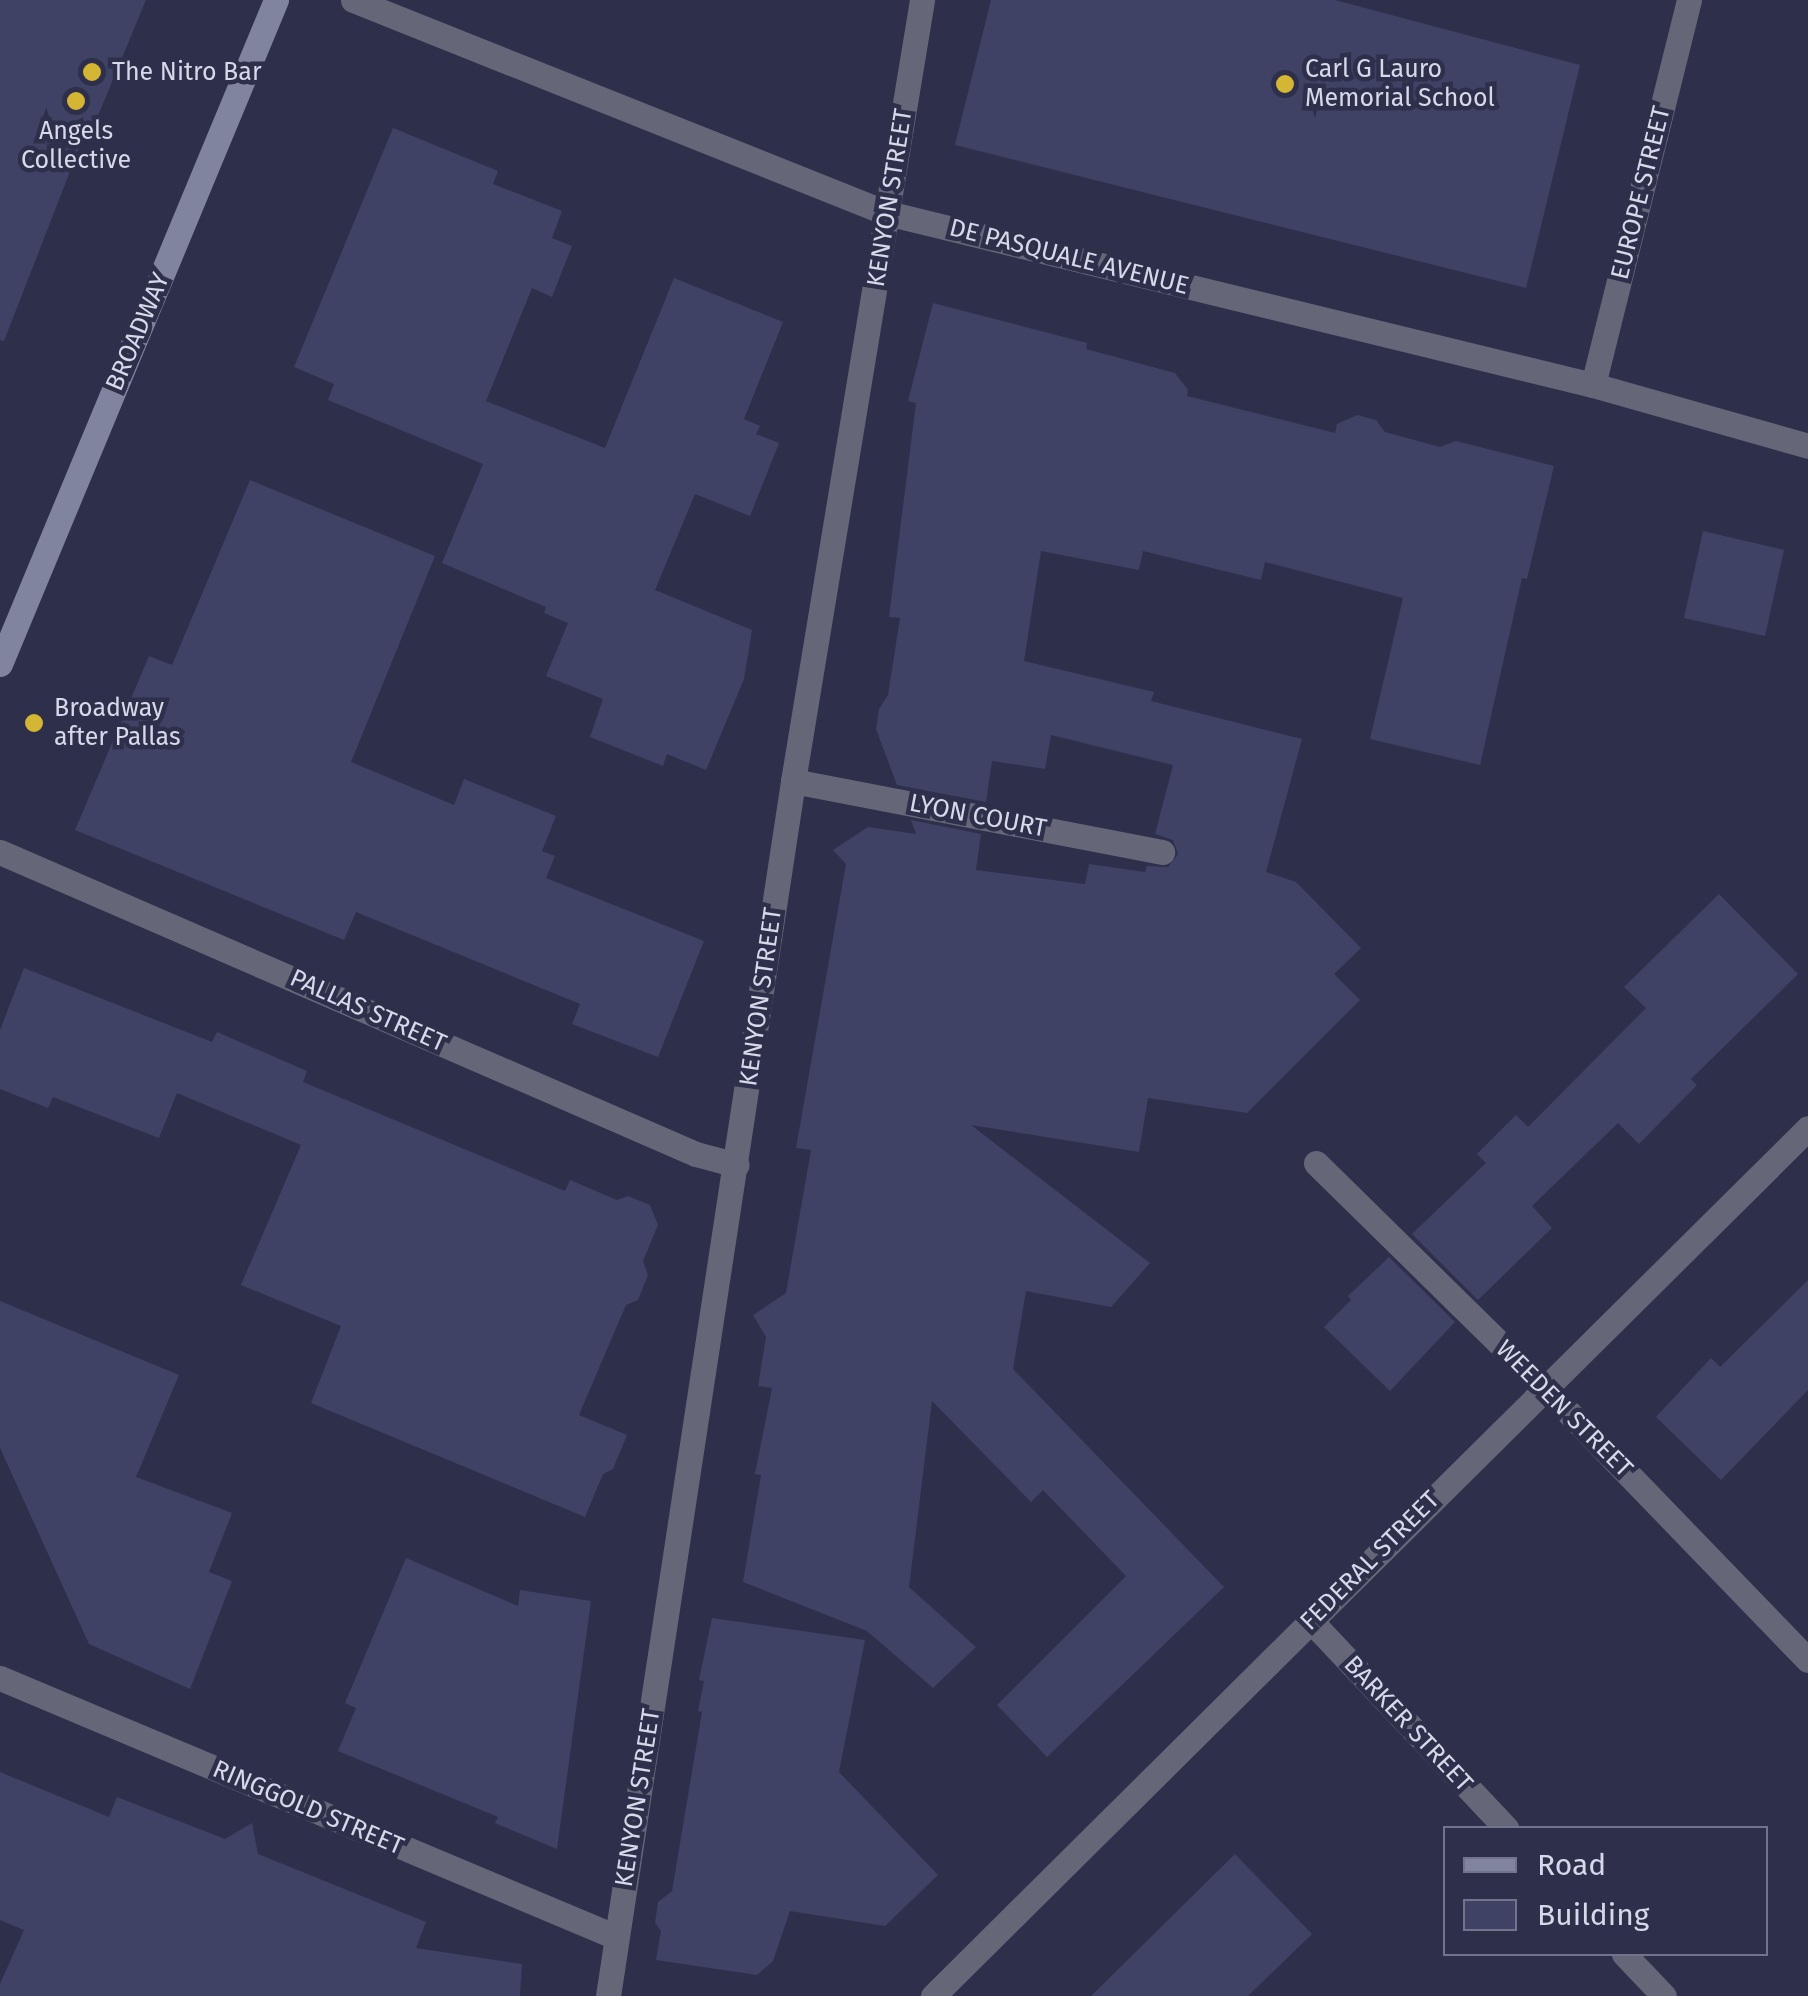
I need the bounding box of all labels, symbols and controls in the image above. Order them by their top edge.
place label: Carl G Lauro Memorial School [1305,55,1495,114]
place label: The Nitro Bar [112,57,262,87]
marker: The Nitro Bar [81,61,103,83]
marker: Carl G Lauro Memorial School [1274,73,1296,95]
marker: Angels Collective [65,90,87,112]
street label: EUROPE STREET [1605,103,1677,283]
street label: KENYON STREET [861,107,919,289]
place label: Angels Collective [21,117,131,176]
street label: DE PASQUALE AVENUE [946,213,1192,301]
street label: BROADWAY [100,269,176,395]
place label: Broadway after Pallas [54,694,181,753]
marker: Broadway after Pallas [23,712,45,734]
street label: LYON COURT [907,788,1049,844]
street label: KENYON STREET [734,906,788,1088]
street label: PALLAS STREET [285,963,451,1059]
street label: WEEDEN STREET [1489,1334,1639,1484]
street label: FEDERAL STREET [1294,1485,1446,1637]
street label: BARKER STREET [1337,1650,1479,1798]
street label: KENYON STREET [609,1707,667,1889]
street label: RINGGOLD STREET [208,1754,408,1862]
legend [1443,1826,1768,1956]
text: Road [1537,1847,1606,1883]
text: Building [1537,1897,1649,1933]

